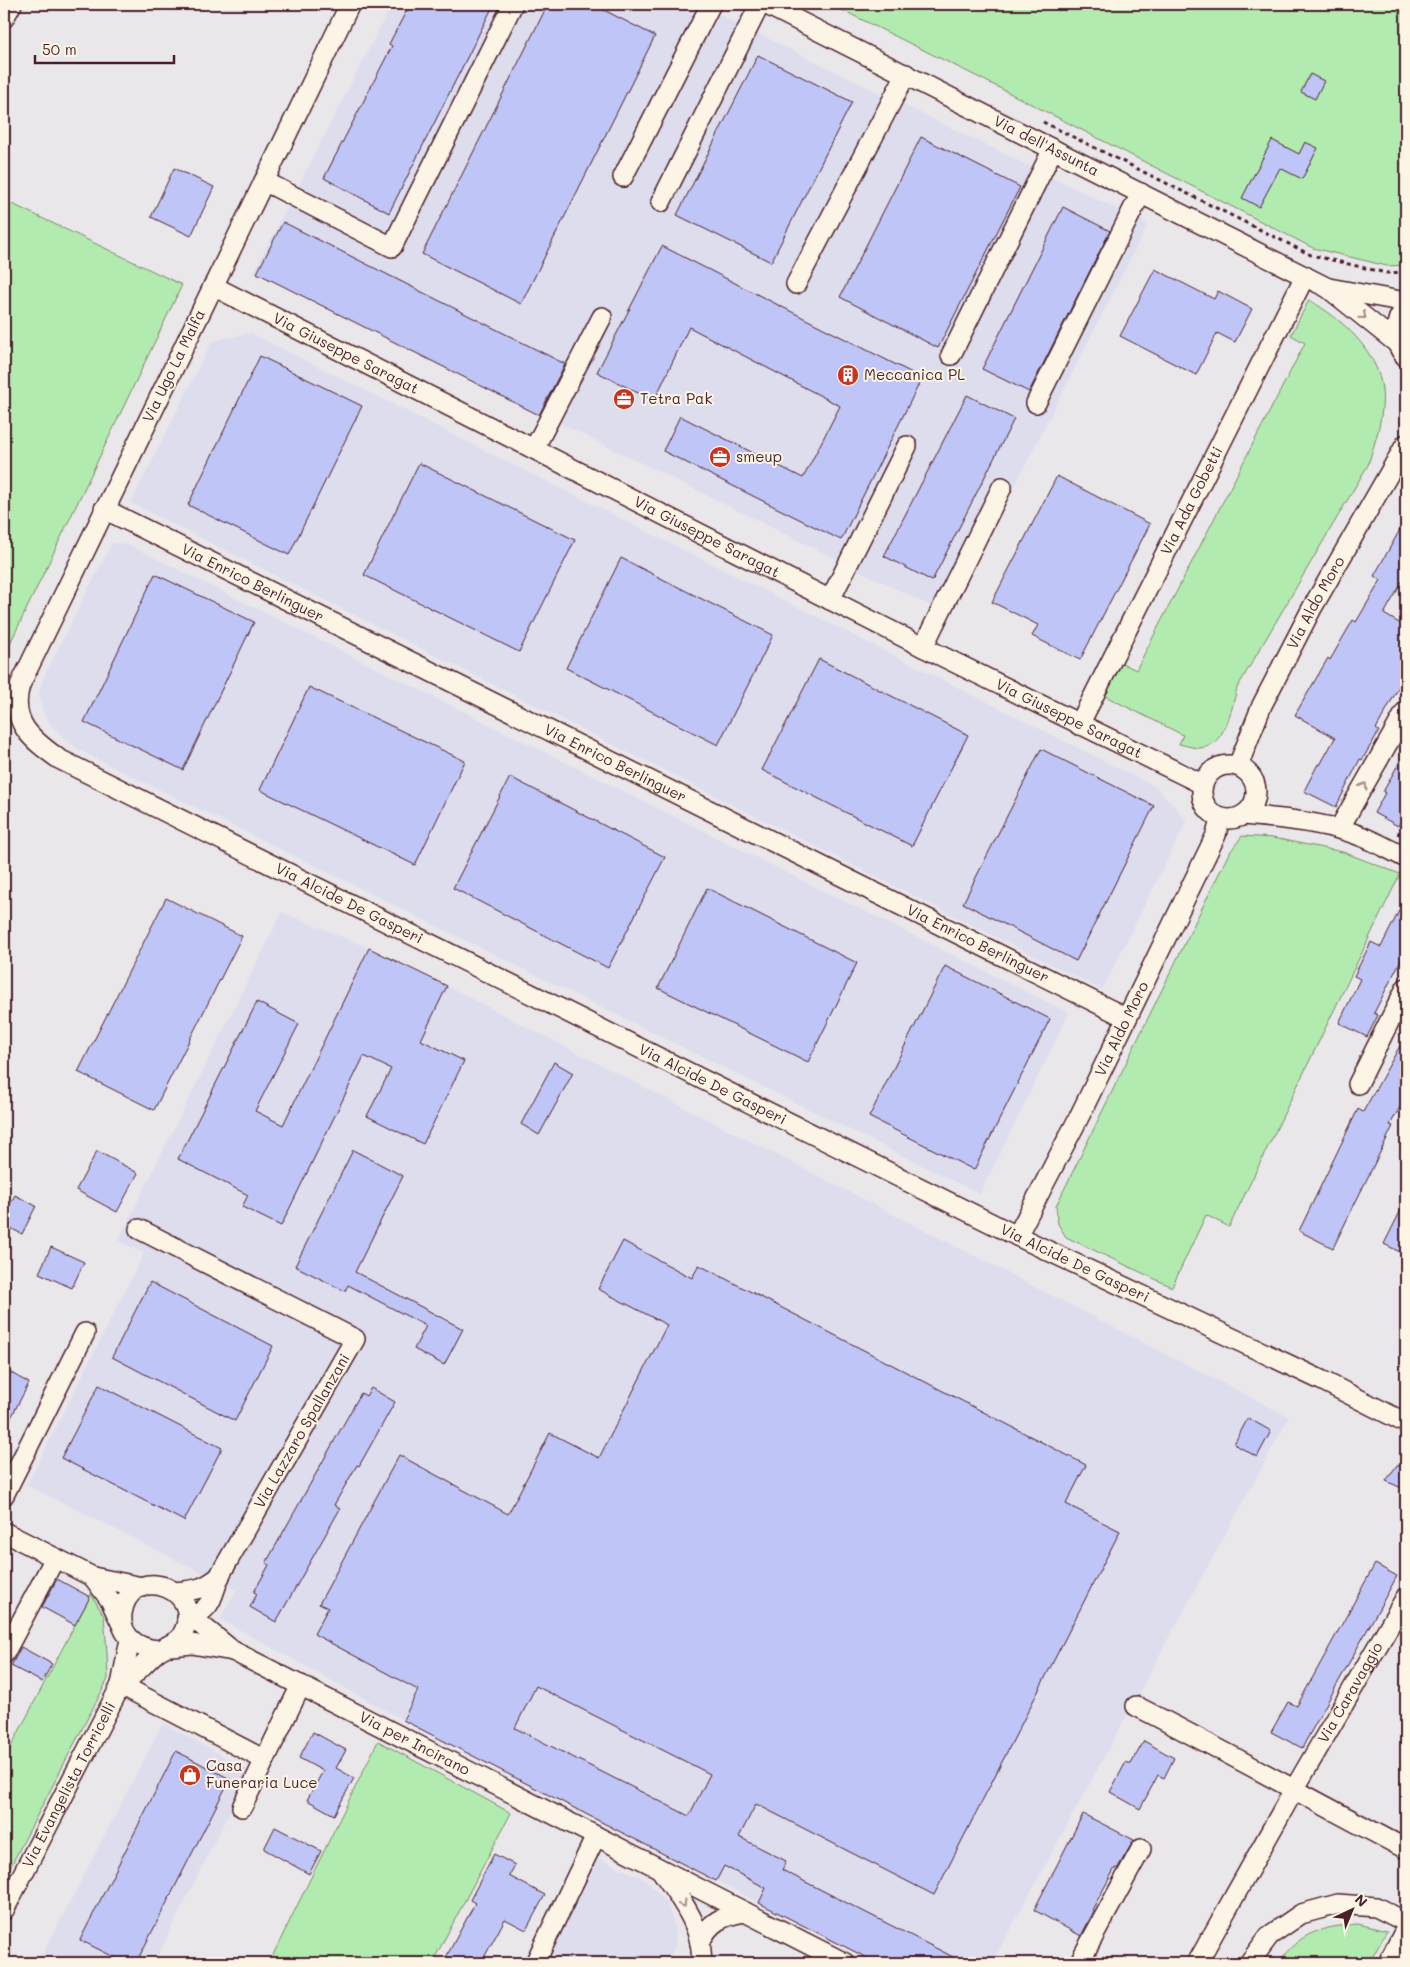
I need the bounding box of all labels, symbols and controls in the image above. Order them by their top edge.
scale bar [35,32,174,64]
text: 50 m [42,39,77,59]
street label: Via dell'Assunta [991,110,1103,180]
street label: Via Ugo La Malfa [137,306,209,425]
street label: Via Giuseppe Saragat [270,307,423,398]
one-way arrow [1357,311,1366,319]
building icon: Meccanica PL [836,363,860,387]
place label: Meccanica PL [864,364,965,384]
office icon: Tetra Pak [612,387,636,411]
place label: Tetra Pak [640,388,712,408]
street label: Via Ada Gobetti [1155,443,1227,558]
office icon: smeup [708,445,732,469]
place label: smeup [736,446,782,466]
street label: Via Giuseppe Saragat [631,491,784,582]
street label: Via Enrico Berlinguer [179,538,328,626]
street label: Via Aldo Moro [1281,552,1349,652]
street label: Via Giuseppe Saragat [993,673,1146,762]
street label: Via Enrico Berlinguer [541,719,690,806]
one-way arrow [1357,783,1367,792]
street label: Via Alcide De Gasperi [272,857,427,948]
street label: Via Enrico Berlinguer [904,899,1053,987]
street label: Via Aldo Moro [1089,978,1152,1079]
street label: Via Alcide De Gasperi [636,1038,790,1129]
street label: Via Alcide De Gasperi [997,1218,1153,1306]
street label: Via Lazzaro Spallanzani [249,1349,354,1512]
street label: Via Caravaggio [1312,1638,1387,1746]
street label: Via Evangelista Torricelli [17,1698,120,1871]
street label: Via per Incirano [356,1706,474,1779]
place label: Casa Funeraria Luce [206,1755,318,1792]
shop icon: Casa Funeraria Luce [178,1763,202,1787]
north arrow [1328,1884,1378,1934]
text: N [1351,1890,1372,1911]
one-way arrow [677,1899,687,1908]

